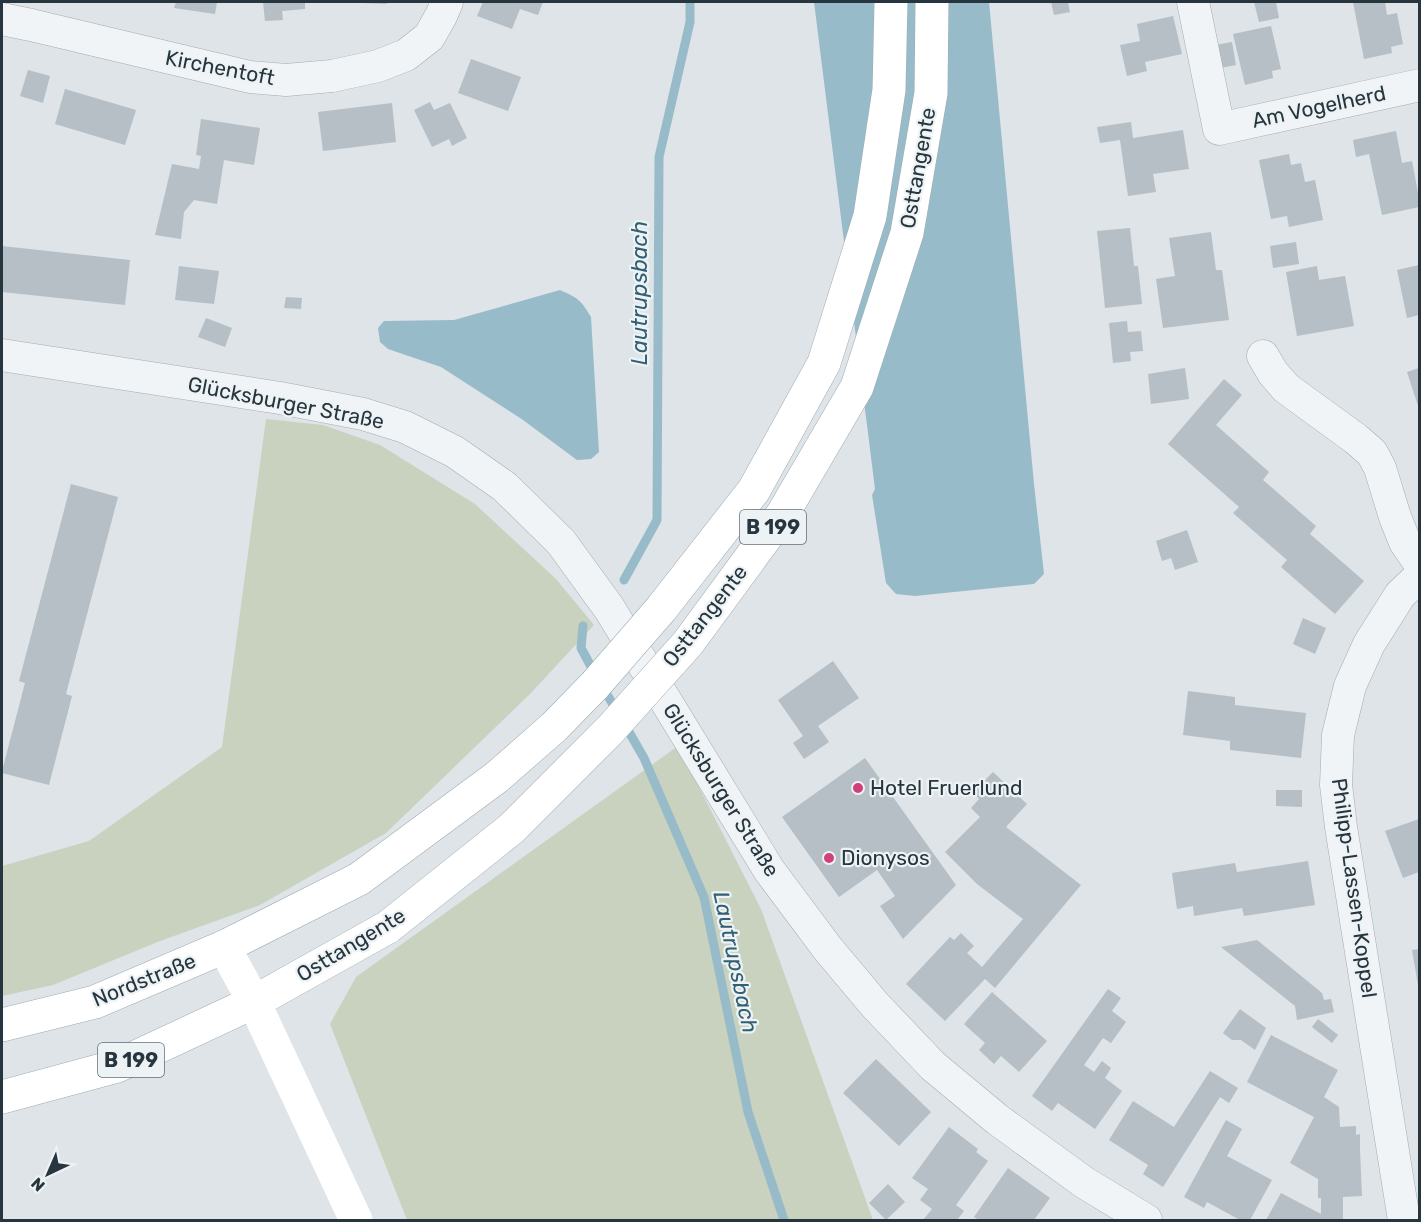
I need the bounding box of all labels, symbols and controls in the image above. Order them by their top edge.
street label: Kirchentoft [163,45,277,90]
street label: Am Vogelherd [1250,80,1388,133]
street label: Osttangente [895,105,940,230]
water label: Lautrupsbach [626,221,653,365]
street label: Glücksburger Straße [186,371,386,434]
road number: B 199 [740,510,806,544]
street label: Osttangente [657,560,752,672]
street label: Glücksburger Straße [658,698,785,881]
place label: Hotel Fruerlund [870,775,1022,800]
street label: Philipp-Lassen-Koppel [1327,776,1382,1000]
marker: Hotel Fruerlund [851,781,865,795]
place label: Dionysos [841,845,930,870]
marker: Dionysos [822,851,836,865]
water label: Lautrupsbach [707,889,764,1035]
street label: Osttangente [292,902,410,987]
street label: Nordstraße [88,947,199,1012]
road number: B 199 [98,1043,164,1077]
north arrow [18,1144,78,1204]
text: N [27,1174,49,1195]

